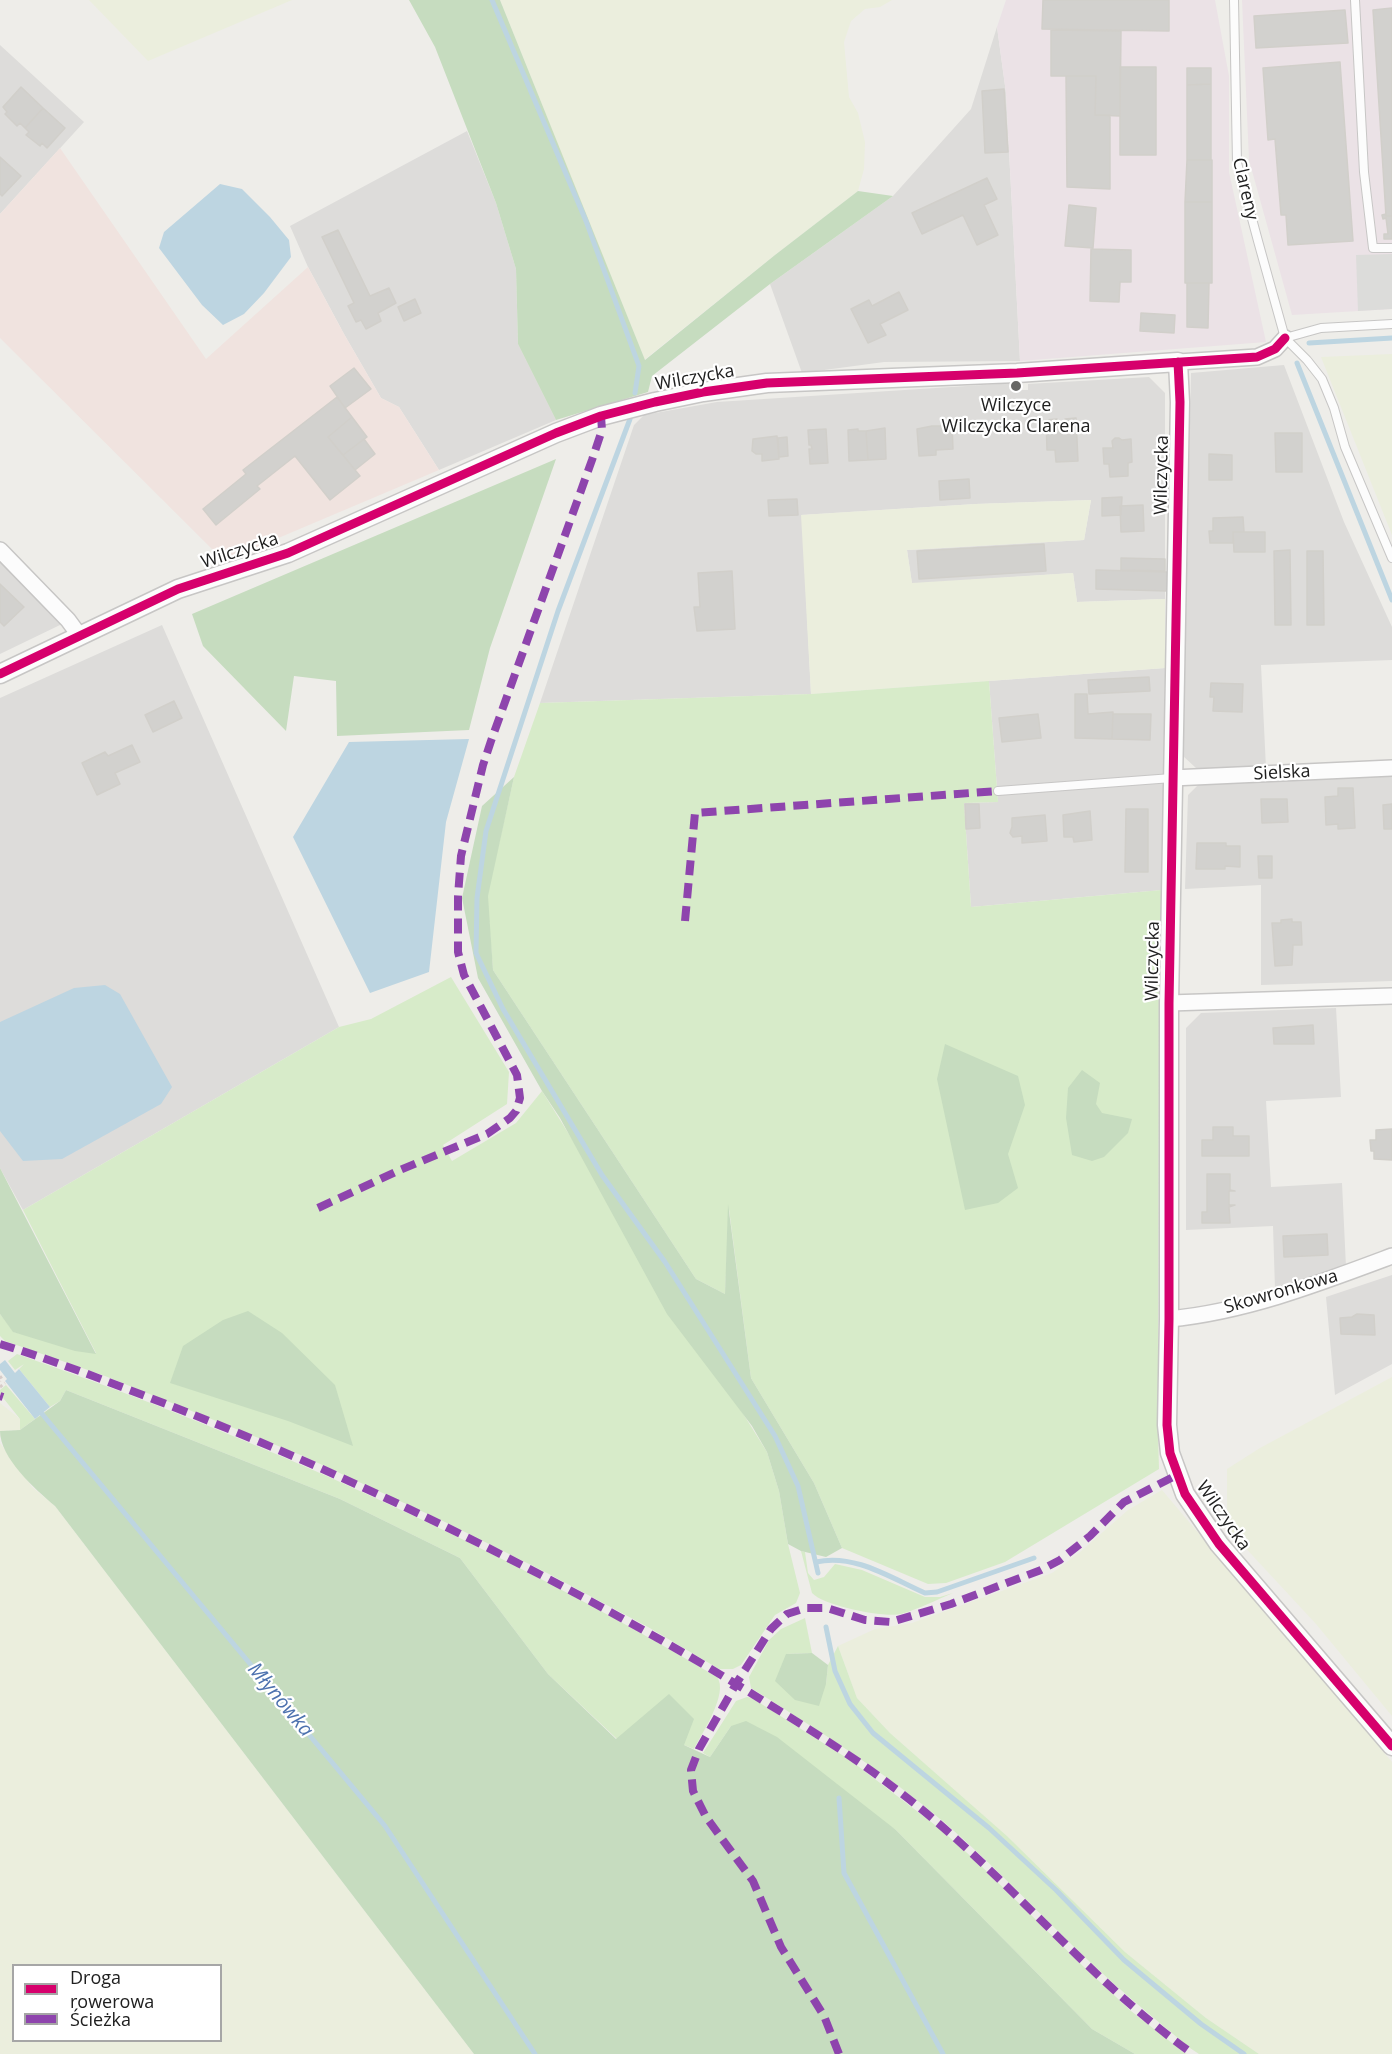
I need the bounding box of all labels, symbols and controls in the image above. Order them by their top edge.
street label: Clareny [1227,156,1263,222]
street label: Wilczycka [654,360,736,396]
marker: Wilczyce Wilczycka Clarena [1009,379,1023,393]
place label: Wilczyce Wilczycka Clarena [942,395,1090,438]
street label: Wilczycka [1151,435,1173,515]
street label: Wilczycka [199,528,281,574]
street label: Sielska [1253,761,1311,785]
street label: Wilczycka [1142,921,1164,1001]
street label: Skowronkowa [1222,1265,1340,1319]
street label: Wilczycka [1191,1477,1255,1555]
water label: Młynówka [242,1658,318,1742]
legend [12,1964,222,2042]
text: Droga rowerowa [70,1965,154,2013]
text: Ścieżka [70,2007,131,2031]

